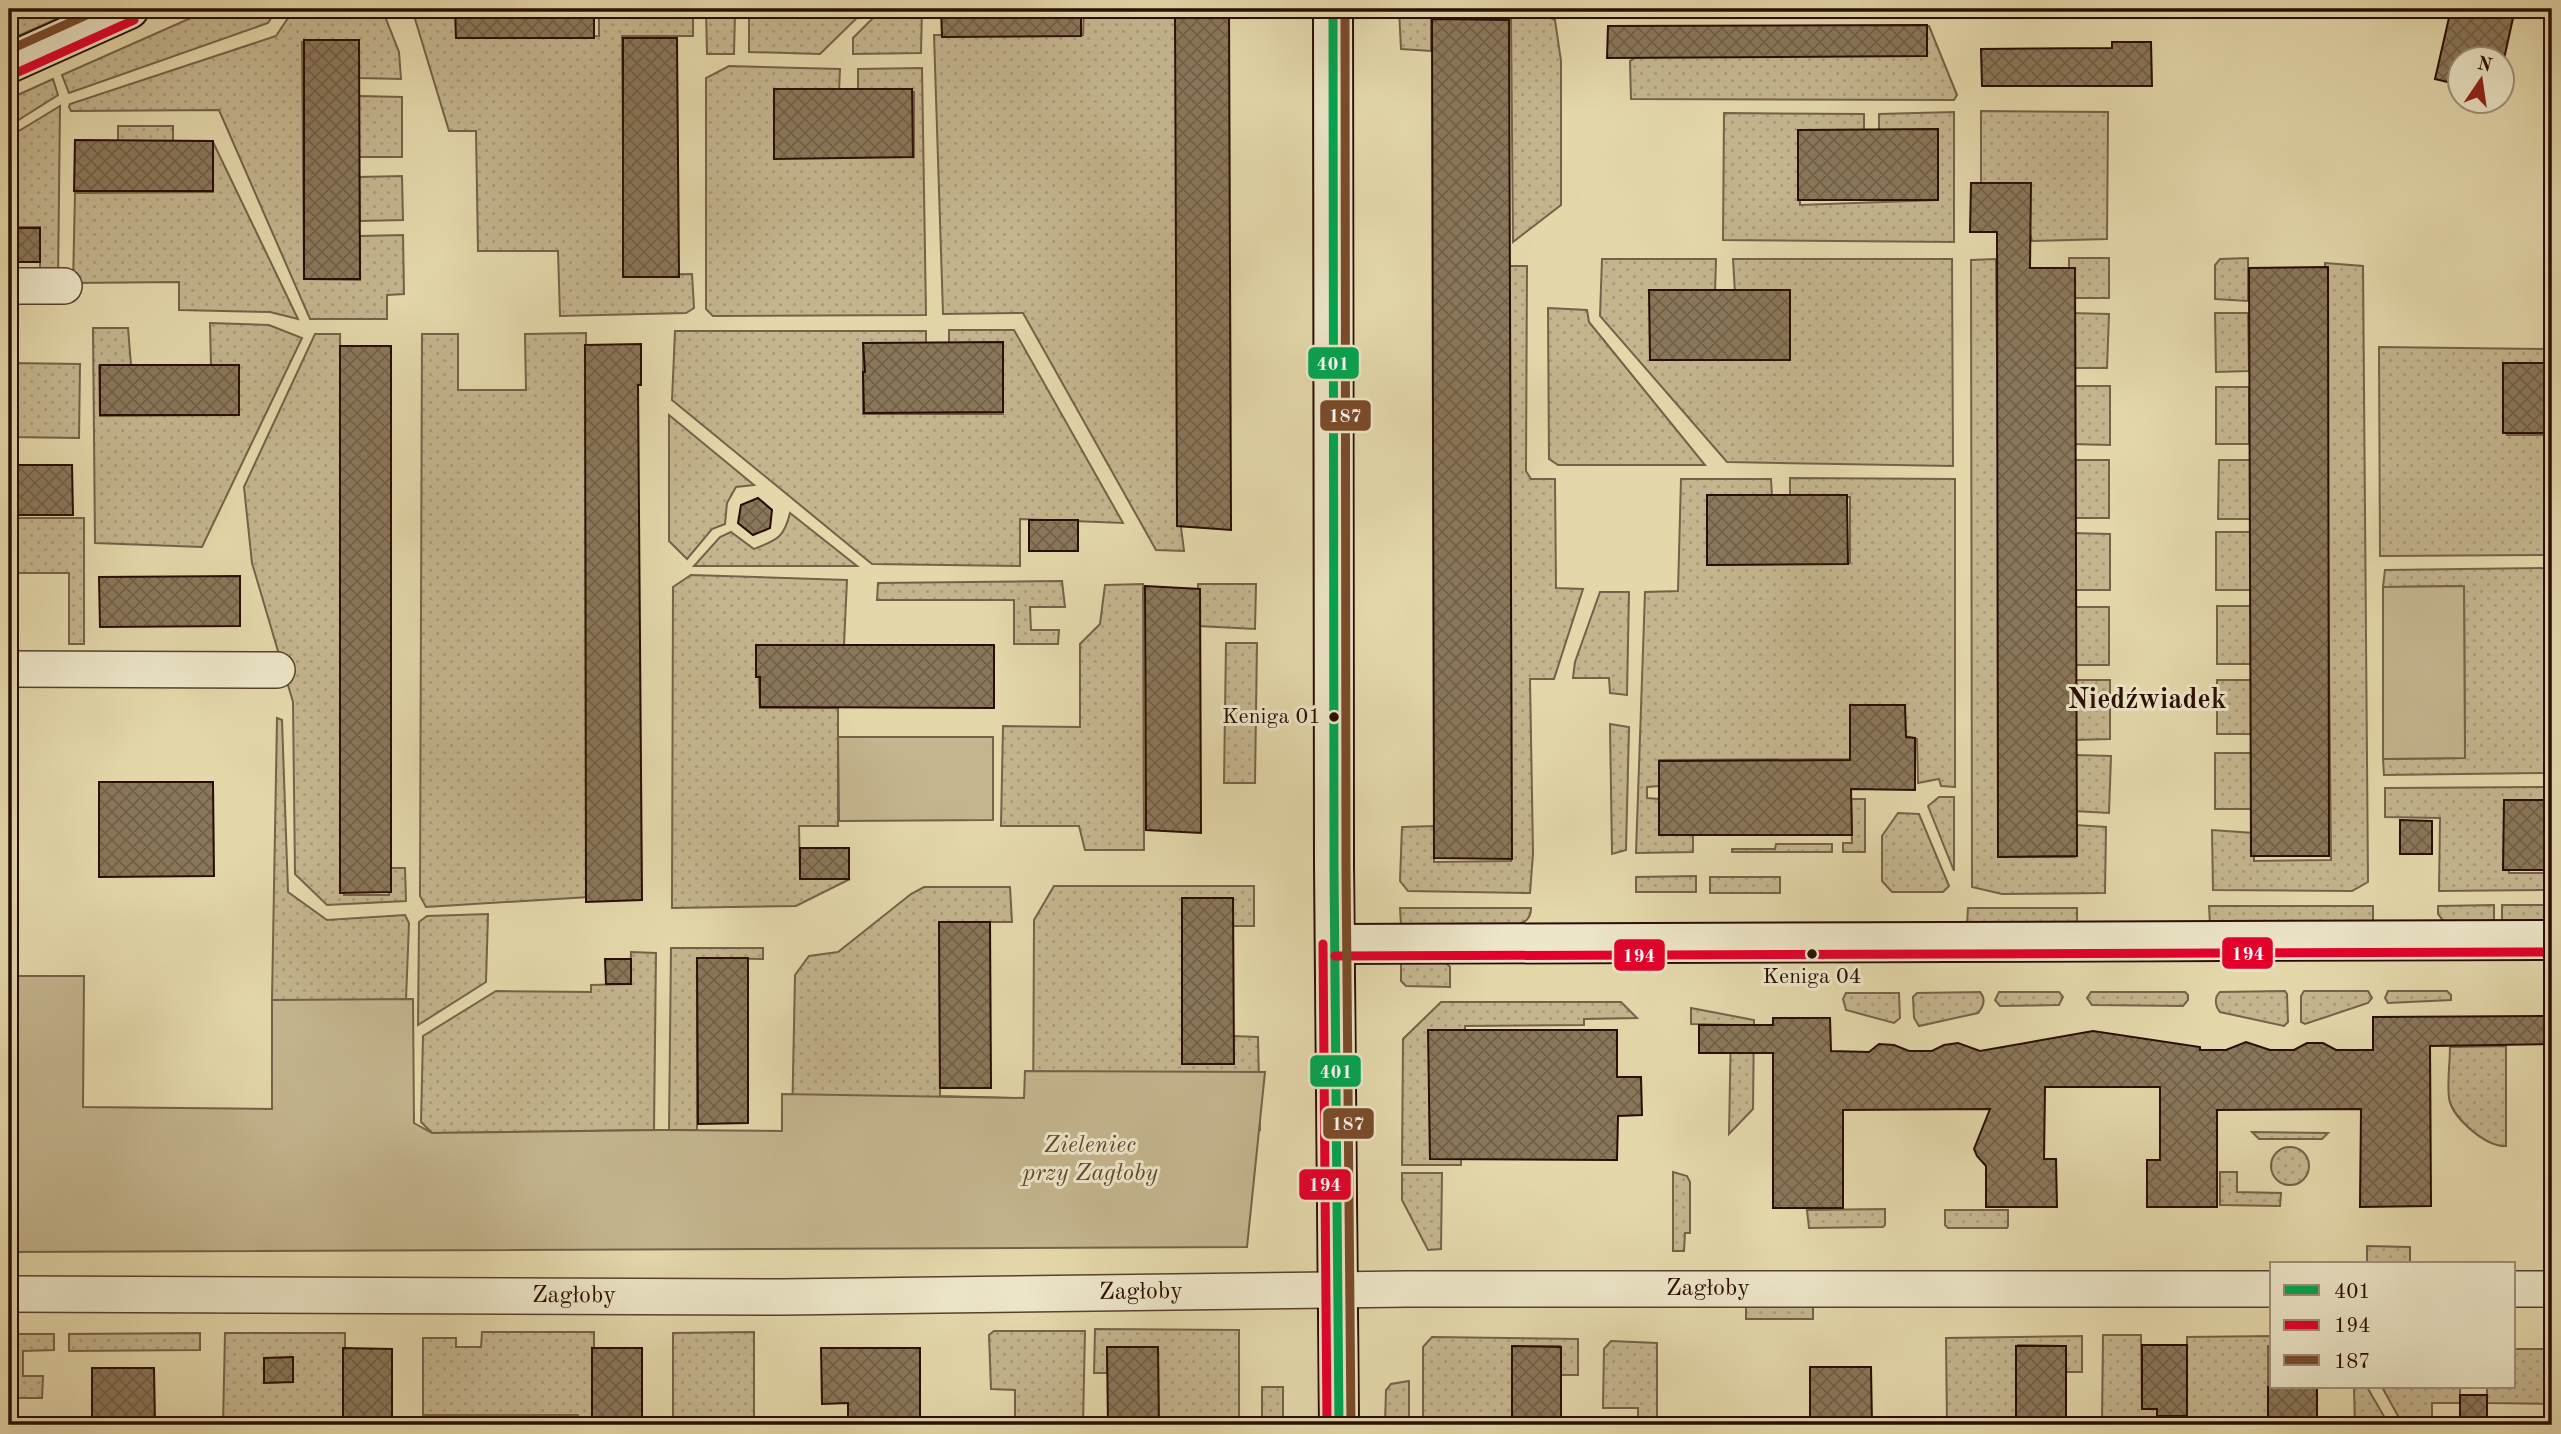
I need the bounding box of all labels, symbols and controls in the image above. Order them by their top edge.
north arrow [2446,46,2516,116]
text: N [2475,55,2494,77]
line badge: 401 [1307,346,1360,380]
text: 401 [1316,356,1350,375]
line badge: 187 [1319,399,1372,432]
text: 187 [1328,408,1362,427]
district label: Niedźwiadek [2067,687,2227,715]
place label: Keniga 01 [1222,706,1321,728]
marker: Keniga 01 [1327,710,1341,724]
line badge: 194 [2221,936,2274,970]
line badge: 194 [1613,938,1666,972]
text: 194 [2231,946,2265,965]
marker: Keniga 04 [1805,947,1819,961]
text: 194 [1622,948,1656,967]
place label: Keniga 04 [1762,966,1862,988]
line badge: 401 [1309,1054,1362,1088]
text: 401 [1319,1064,1353,1083]
line badge: 187 [1322,1107,1375,1140]
text: 187 [1331,1116,1365,1135]
park label: Zieleniec przy Zagłoby [1020,1134,1158,1186]
line badge: 194 [1298,1168,1352,1201]
text: 194 [1308,1177,1342,1196]
legend [2270,1262,2516,1388]
street label: Zagłoby [1666,1277,1750,1301]
street label: Zagłoby [1099,1280,1183,1305]
text: 401 [2334,1282,2371,1303]
street label: Zagłoby [532,1284,616,1308]
text: 194 [2334,1316,2371,1337]
text: 187 [2334,1352,2371,1373]

